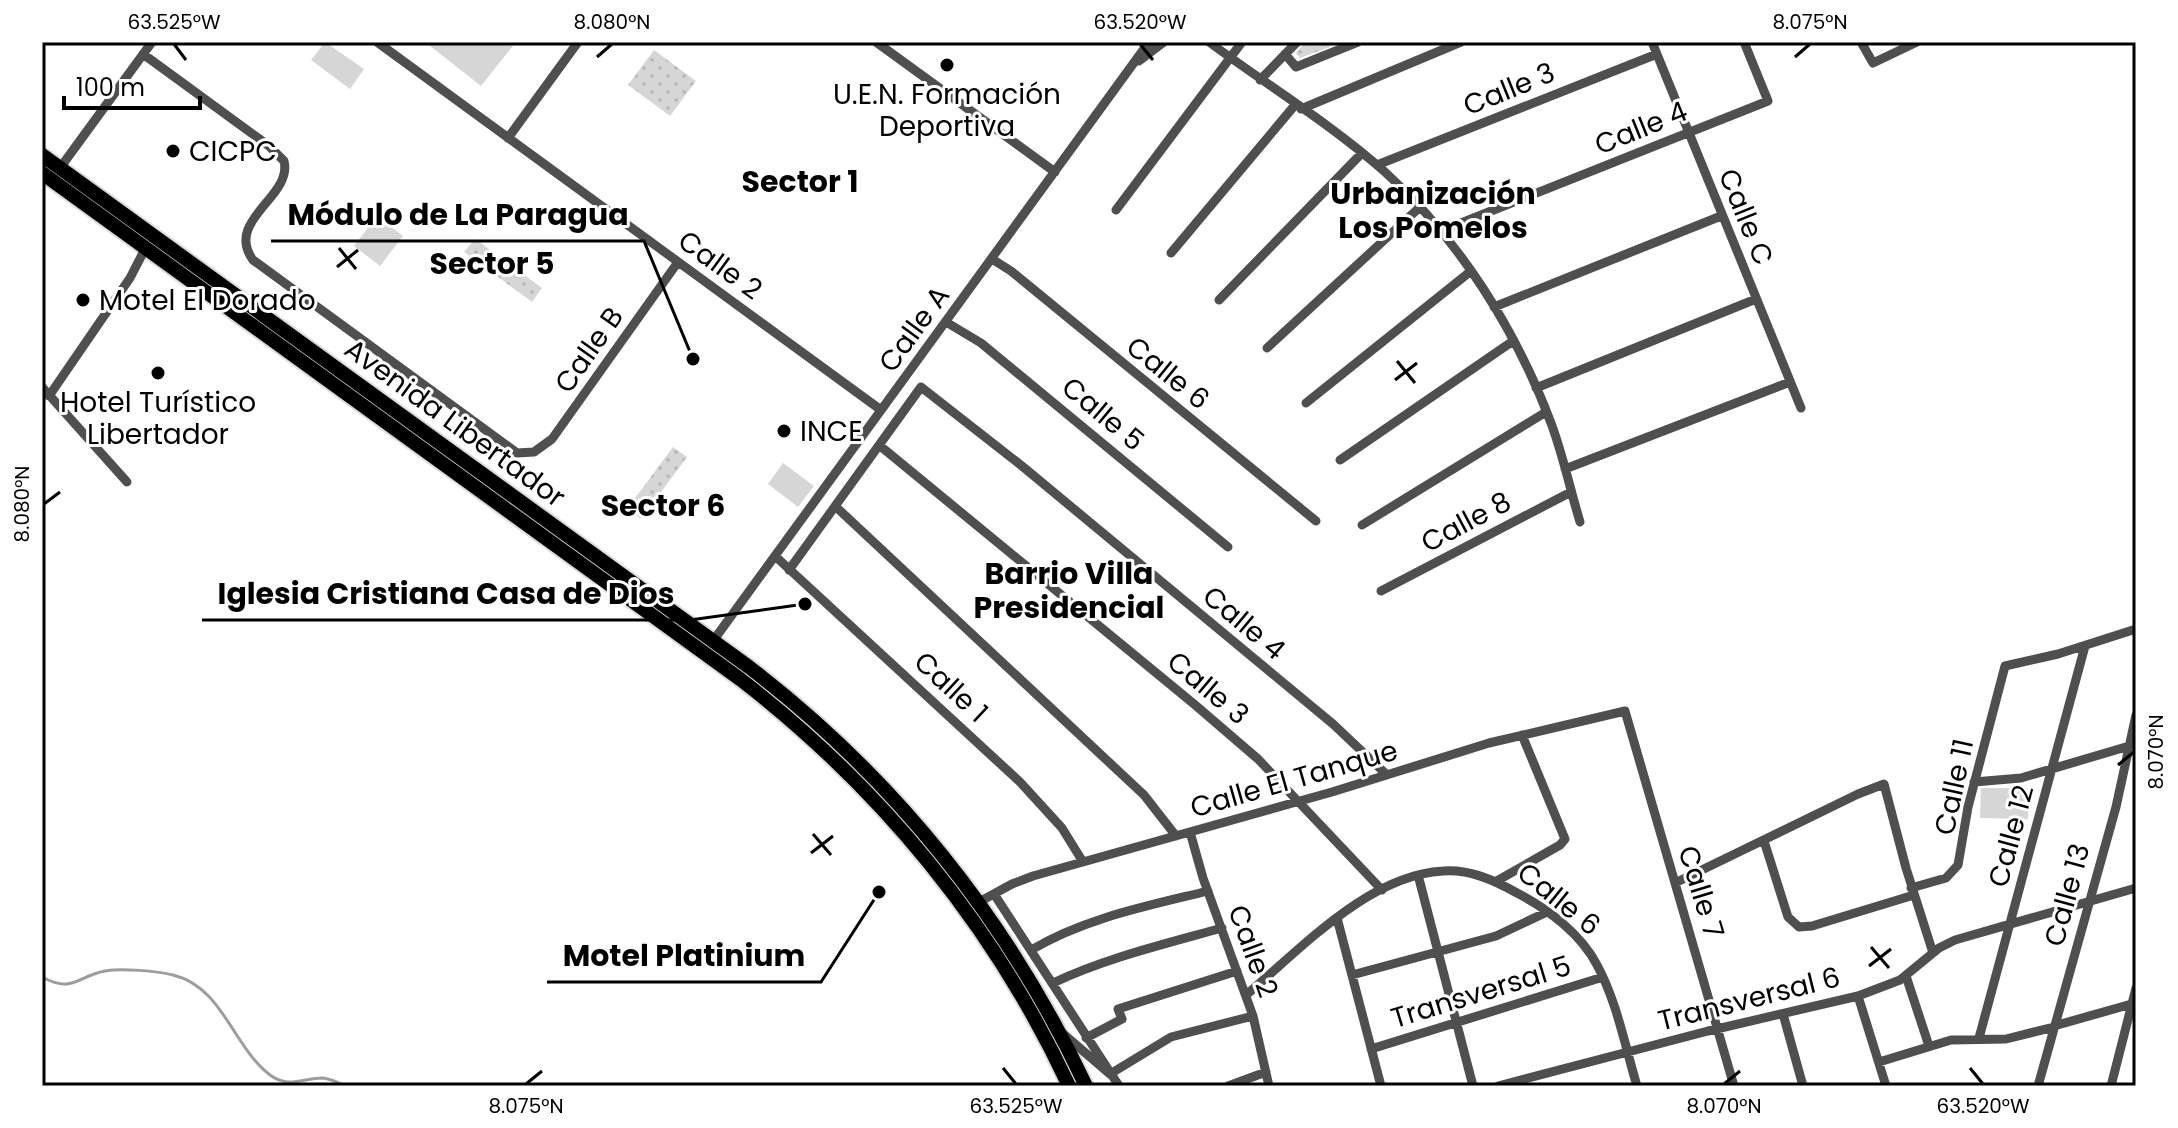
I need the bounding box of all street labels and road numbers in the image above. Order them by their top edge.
street label: Calle 3 [1457,53,1561,125]
street label: Calle 4 [1589,92,1693,164]
street label: Calle C [1709,163,1783,271]
street label: Calle 2 [670,221,770,309]
street label: Calle A [869,278,959,380]
street label: Calle B [545,299,633,401]
street label: Calle 6 [1118,327,1218,419]
street label: Avenida Libertador [337,330,573,516]
street label: Calle 5 [1053,368,1153,460]
street label: Calle 8 [1414,482,1518,562]
street label: Calle 4 [1194,577,1294,669]
street label: Calle 3 [1159,642,1257,734]
street label: Calle 1 [905,643,997,731]
street label: Calle El Tanque [1186,731,1402,827]
street label: Calle 11 [1925,735,1983,839]
street label: Calle 12 [1979,781,2043,891]
street label: Calle 13 [2035,839,2099,951]
street label: Calle 7 [1669,841,1733,943]
street label: Calle 6 [1509,853,1609,945]
street label: Calle 2 [1218,900,1288,1002]
street label: Transversal 5 [1386,946,1576,1038]
street label: Transversal 6 [1654,958,1844,1040]

